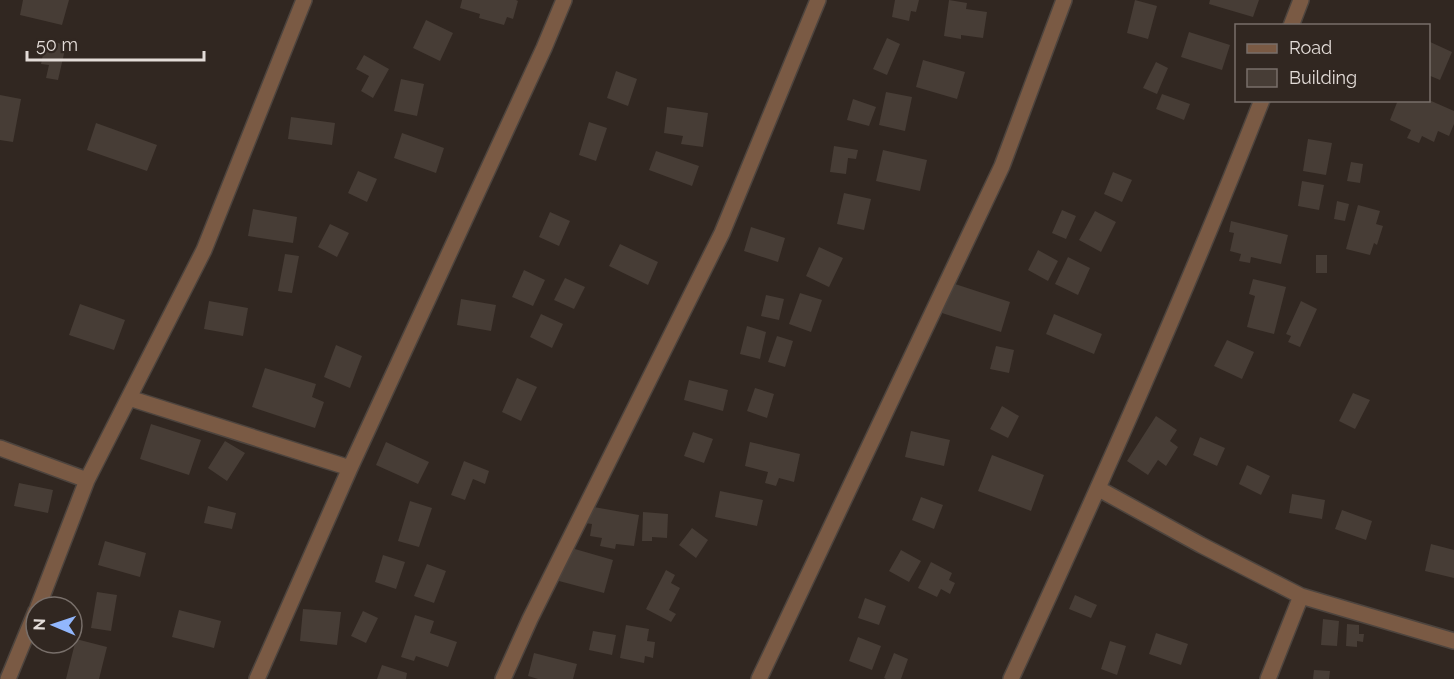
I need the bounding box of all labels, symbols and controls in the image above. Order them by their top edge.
scale bar [27,24,204,62]
legend [1235,24,1430,102]
text: 50 m [36,34,78,55]
text: Road [1289,37,1332,58]
text: Building [1289,67,1357,88]
north arrow [24,595,84,655]
text: N [30,618,49,631]

